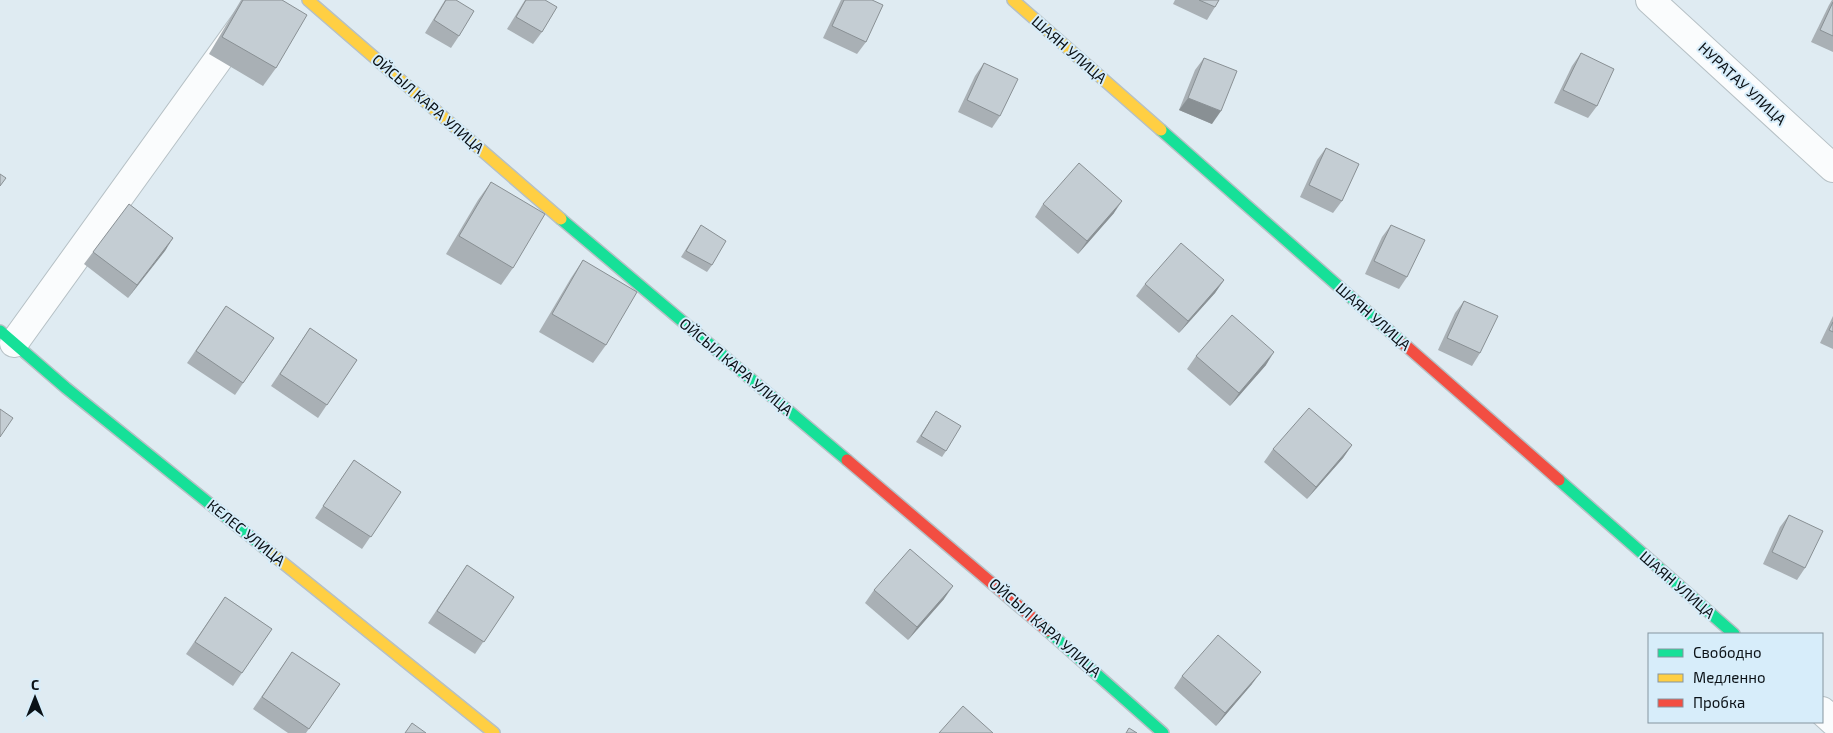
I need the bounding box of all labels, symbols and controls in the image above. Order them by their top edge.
street label: ШАЯН УЛИЦА [1028,12,1111,87]
street label: НУРАТАУ УЛИЦА [1695,38,1791,129]
street label: ОЙСЫЛ КАРА УЛИЦА [369,50,489,157]
street label: ШАЯН УЛИЦА [1332,279,1415,354]
street label: ОЙСЫЛ КАРА УЛИЦА [676,314,797,419]
street label: КЕЛЕС УЛИЦА [204,495,290,570]
street label: ШАЯН УЛИЦА [1636,547,1719,622]
street label: ОЙСЫЛ КАРА УЛИЦА [986,574,1106,681]
legend [1648,633,1823,723]
text: Свободно [1693,643,1762,661]
text: Медленно [1693,668,1766,686]
north arrow [10,673,60,723]
text: С [31,676,39,693]
text: Пробка [1693,693,1745,711]

